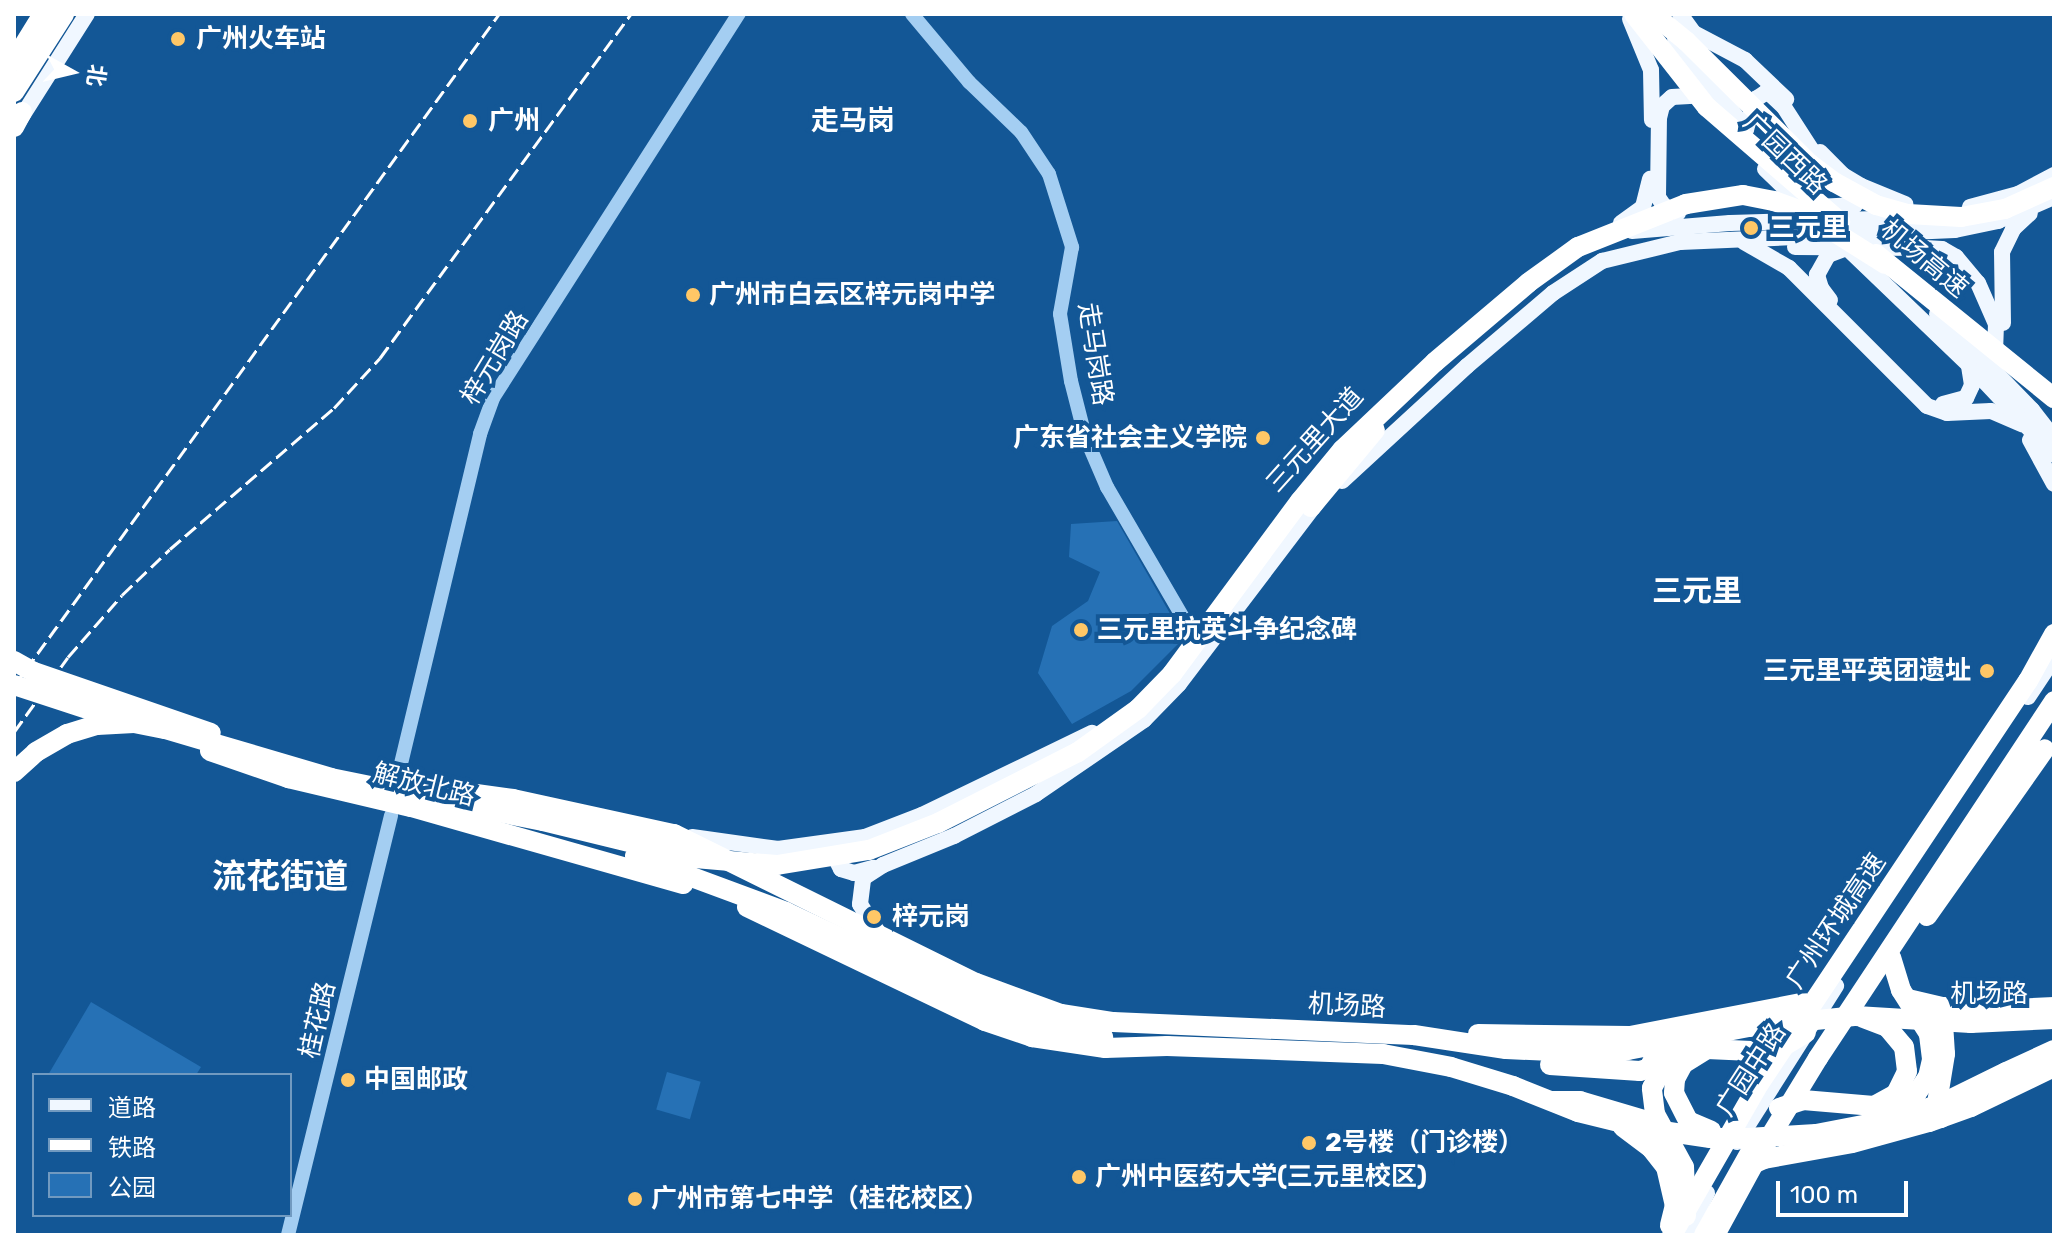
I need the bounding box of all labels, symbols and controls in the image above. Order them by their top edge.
place label: 广州火车站 [196,23,326,55]
marker: 广州火车站 [167,28,189,50]
north arrow [32,32,112,112]
text: 北 [81,63,111,88]
district label: 走马岗 [811,104,895,138]
place label: 广州 [488,105,540,137]
street label: 广园西路 [1737,107,1833,201]
marker: 广州 [459,110,481,132]
place label: 三元里 [1769,212,1847,244]
street label: 机场高速 [1874,214,1974,304]
marker: 三元里 [1740,217,1762,239]
place label: 广州市白云区梓元岗中学 [709,279,995,311]
marker: 广州市白云区梓元岗中学 [684,286,702,304]
street label: 走马岗路 [1071,300,1119,408]
street label: 梓元岗路 [455,305,535,411]
street label: 三元里大道 [1260,381,1370,499]
place label: 广东省社会主义学院 [1013,422,1247,454]
marker: 广东省社会主义学院 [1254,429,1272,447]
district label: 三元里 [1652,573,1742,609]
place label: 三元里抗英斗争纪念碑 [1097,614,1357,646]
marker: 三元里抗英斗争纪念碑 [1072,621,1090,639]
place label: 三元里平英团遗址 [1763,655,1971,687]
marker: 三元里平英团遗址 [1978,662,1996,680]
street label: 解放北路 [370,757,478,813]
street label: 广州环城高速 [1779,848,1893,994]
district label: 流花街道 [212,857,348,897]
place label: 梓元岗 [892,901,970,933]
marker: 梓元岗 [863,906,885,928]
street label: 桂花路 [294,978,342,1062]
street label: 机场路 [1950,978,2028,1010]
street label: 机场路 [1307,988,1387,1024]
street label: 广园中路 [1710,1018,1792,1122]
place label: 中国邮政 [364,1064,468,1096]
marker: 中国邮政 [339,1071,357,1089]
legend [32,1073,292,1217]
text: 道路 [108,1094,156,1122]
place label: 2号楼（门诊楼） [1325,1127,1524,1159]
text: 铁路 [108,1134,156,1162]
marker: 2号楼（门诊楼） [1300,1134,1318,1152]
place label: 广州中医药大学(三元里校区) [1095,1161,1427,1193]
scale bar [1780,1165,1912,1215]
marker: 广州中医药大学(三元里校区) [1070,1168,1088,1186]
text: 公园 [108,1174,156,1202]
text: 100 m [1790,1181,1858,1209]
place label: 广州市第七中学（桂花校区） [651,1183,989,1215]
marker: 广州市第七中学（桂花校区） [626,1190,644,1208]

